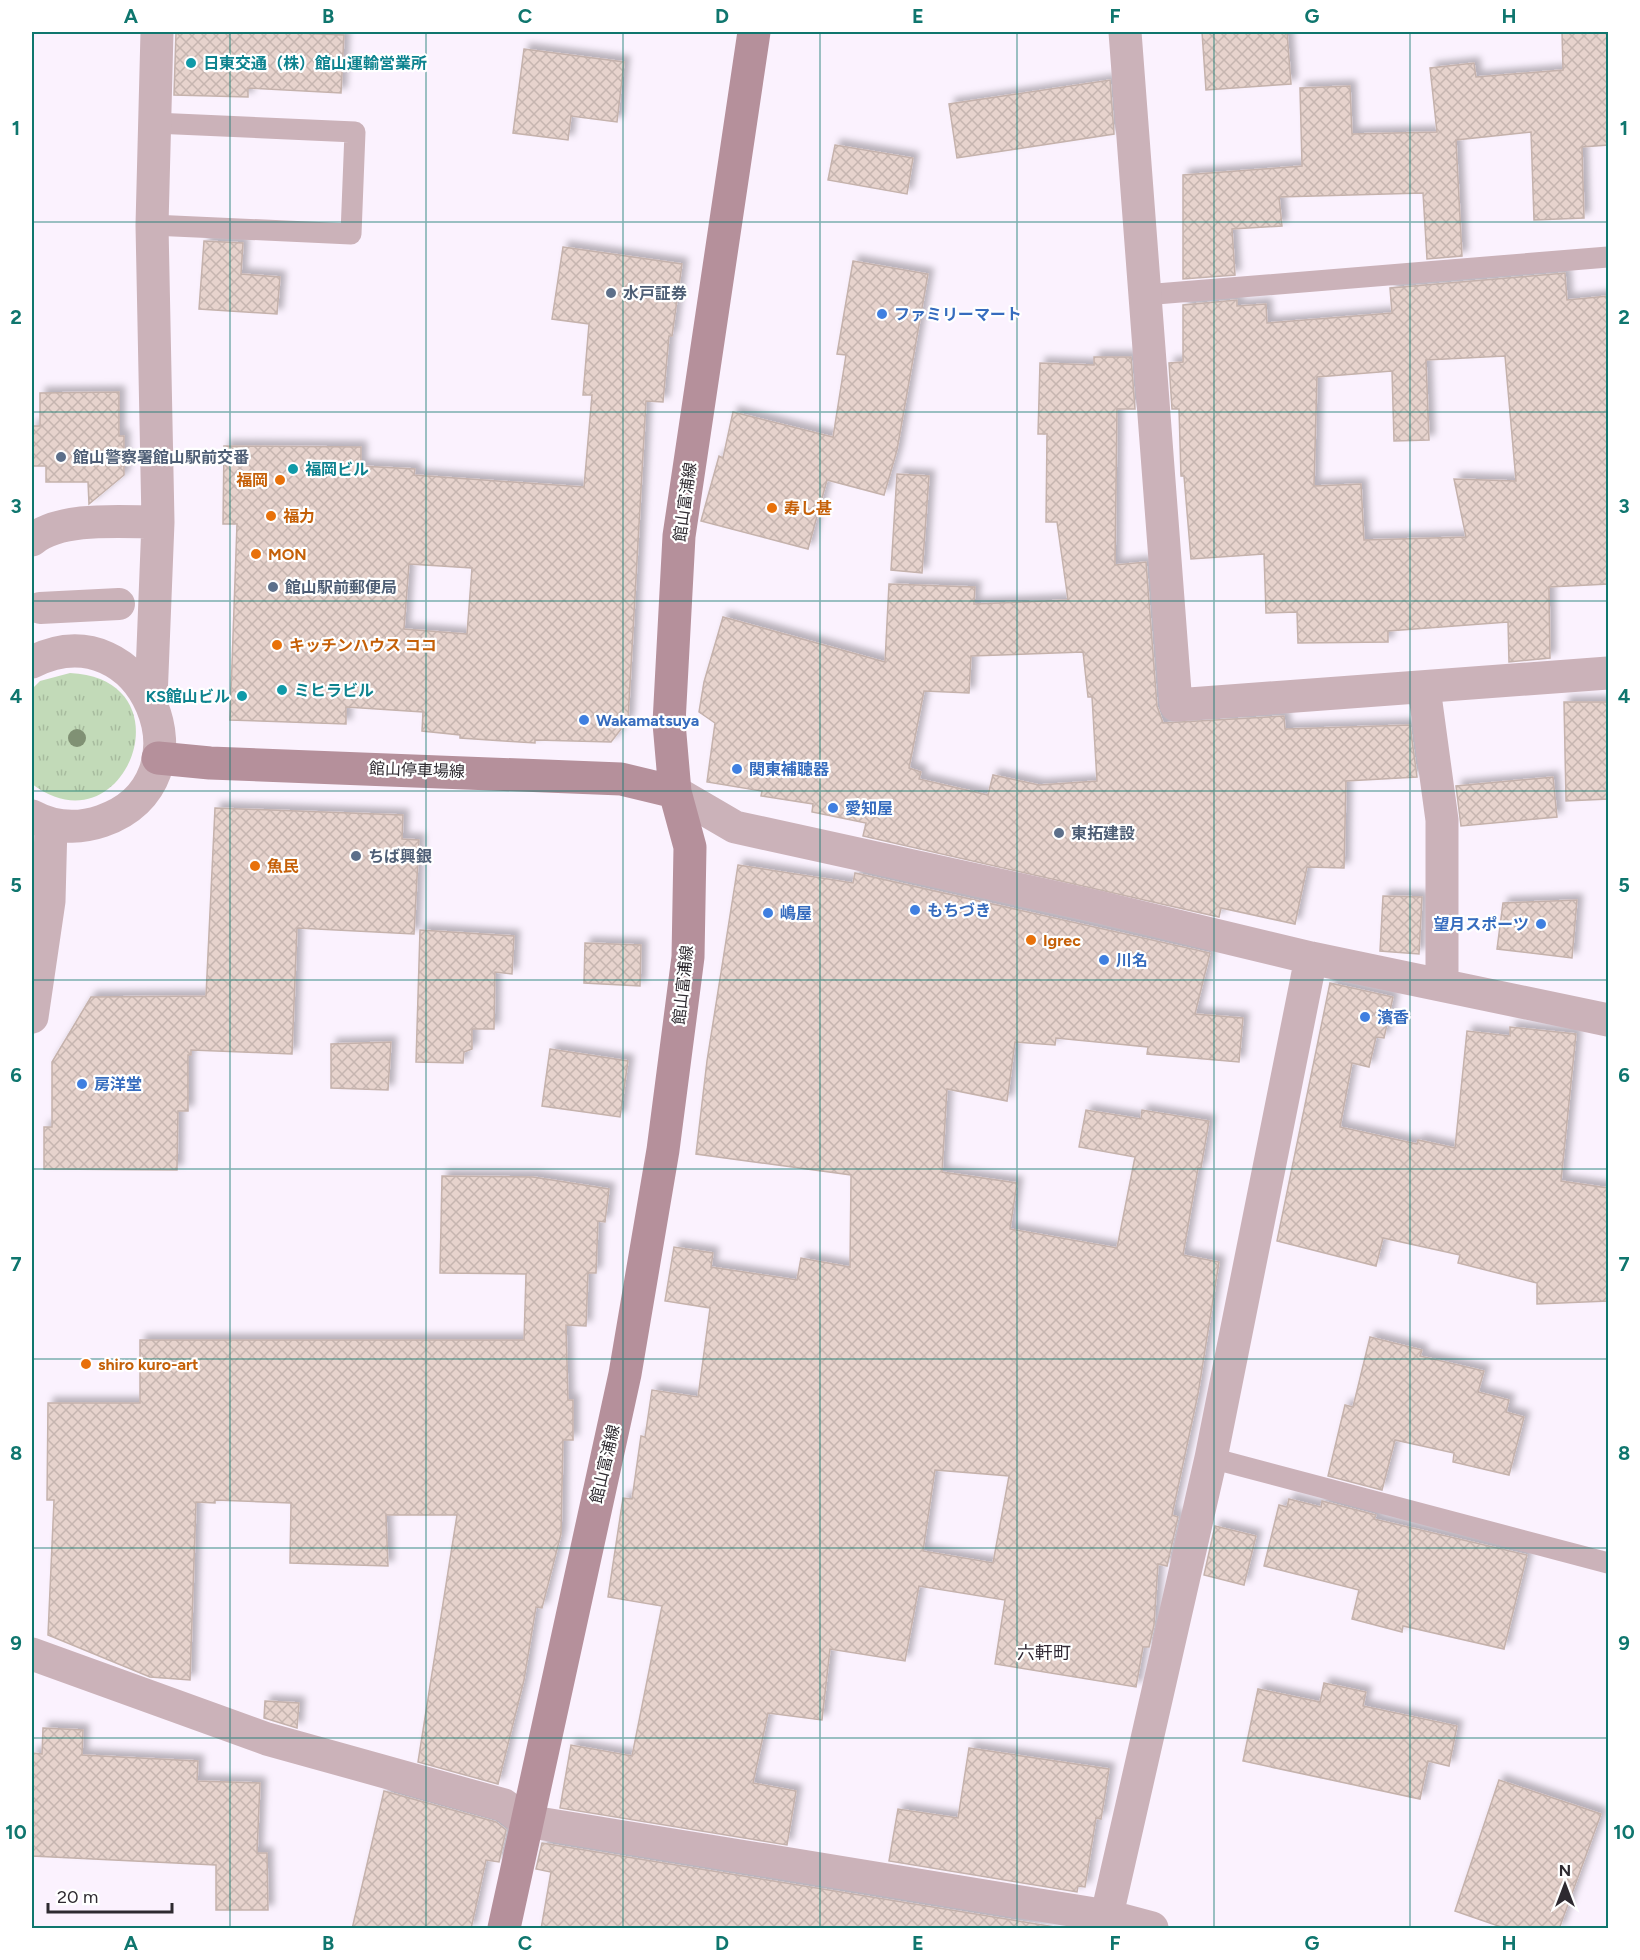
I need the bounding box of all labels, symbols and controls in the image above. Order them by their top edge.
text: A [124,4,139,28]
text: B [322,4,334,28]
text: C [518,4,532,28]
text: D [715,4,729,28]
text: E [912,4,924,28]
text: F [1109,4,1121,28]
text: G [1305,4,1320,28]
text: H [1502,4,1517,28]
place label: 日東交通（株）館山運輸営業所 [203,54,427,73]
marker: 日東交通（株）館山運輸営業所 [184,56,198,70]
text: 1 [12,116,20,140]
text: 1 [1620,116,1628,140]
place label: 水戸証券 [623,284,687,303]
marker: 水戸証券 [604,286,618,300]
text: 2 [10,305,22,329]
place label: ファミリーマート [894,305,1022,324]
text: 2 [1618,305,1630,329]
marker: ファミリーマート [875,307,889,321]
place label: 館山警察署館山駅前交番 [73,448,249,467]
marker: 館山警察署館山駅前交番 [54,450,68,464]
place label: 福岡ビル [305,460,369,479]
street label: 館山富浦線 [670,461,700,543]
marker: 福岡ビル [286,462,300,476]
place label: 福岡 [236,471,268,490]
marker: 福岡 [273,473,287,487]
text: 3 [10,494,22,518]
text: 3 [1618,494,1630,518]
place label: 寿し甚 [784,499,832,518]
marker: 寿し甚 [765,501,779,515]
place label: 福力 [283,507,315,526]
marker: 福力 [264,509,278,523]
place label: MON [268,545,307,564]
marker: MON [249,547,263,561]
place label: 館山駅前郵便局 [285,578,397,597]
marker: 館山駅前郵便局 [266,580,280,594]
place label: キッチンハウス ココ [289,636,437,655]
marker: キッチンハウス ココ [270,638,284,652]
place label: ミヒラビル [294,681,374,700]
marker: ミヒラビル [275,683,289,697]
text: 4 [10,684,23,708]
text: 4 [1618,684,1631,708]
place label: KS館山ビル [146,687,230,706]
marker: KS館山ビル [235,689,249,703]
place label: Wakamatsuya [596,711,699,730]
marker: Wakamatsuya [577,713,591,727]
street label: 館山停車場線 [369,759,465,781]
place label: 関東補聴器 [749,760,830,779]
marker: 関東補聴器 [730,762,744,776]
place label: 愛知屋 [845,799,893,818]
marker: 愛知屋 [826,801,840,815]
place label: 東拓建設 [1071,824,1135,843]
marker: 東拓建設 [1052,826,1066,840]
place label: ちば興銀 [368,847,432,866]
marker: ちば興銀 [349,849,363,863]
place label: 魚民 [267,857,299,876]
marker: 魚民 [248,859,262,873]
text: 5 [10,873,22,897]
text: 5 [1618,873,1630,897]
place label: もちづき [927,901,991,920]
marker: もちづき [908,903,922,917]
place label: 嶋屋 [780,904,812,923]
marker: 嶋屋 [761,906,775,920]
place label: 望月スポーツ [1433,915,1529,934]
marker: 望月スポーツ [1534,917,1548,931]
place label: Igrec [1043,931,1081,950]
marker: Igrec [1024,933,1038,947]
street label: 館山富浦線 [669,944,697,1026]
place label: 川名 [1116,951,1148,970]
marker: 川名 [1097,953,1111,967]
place label: 濱香 [1377,1008,1409,1027]
marker: 濱香 [1358,1010,1372,1024]
text: 6 [10,1063,22,1087]
text: 6 [1618,1063,1630,1087]
place label: 房洋堂 [94,1075,142,1094]
marker: 房洋堂 [75,1077,89,1091]
text: 7 [10,1252,22,1276]
text: 7 [1618,1252,1630,1276]
place label: shiro kuro-art [98,1355,199,1374]
marker: shiro kuro-art [79,1357,93,1371]
street label: 館山富浦線 [587,1423,623,1505]
text: 8 [10,1441,22,1465]
text: 8 [1618,1441,1630,1465]
text: 9 [10,1631,22,1655]
text: 9 [1618,1631,1630,1655]
district label: 六軒町 [1017,1642,1071,1664]
text: 10 [5,1820,27,1844]
text: 10 [1613,1820,1635,1844]
north arrow [1535,1855,1595,1915]
text: N [1559,1861,1571,1880]
scale bar [48,1876,172,1914]
text: 20 m [57,1886,98,1908]
text: A [124,1931,139,1955]
text: B [322,1931,334,1955]
text: C [518,1931,532,1955]
text: D [715,1931,729,1955]
text: E [912,1931,924,1955]
text: F [1109,1931,1121,1955]
text: G [1305,1931,1320,1955]
text: H [1502,1931,1517,1955]

